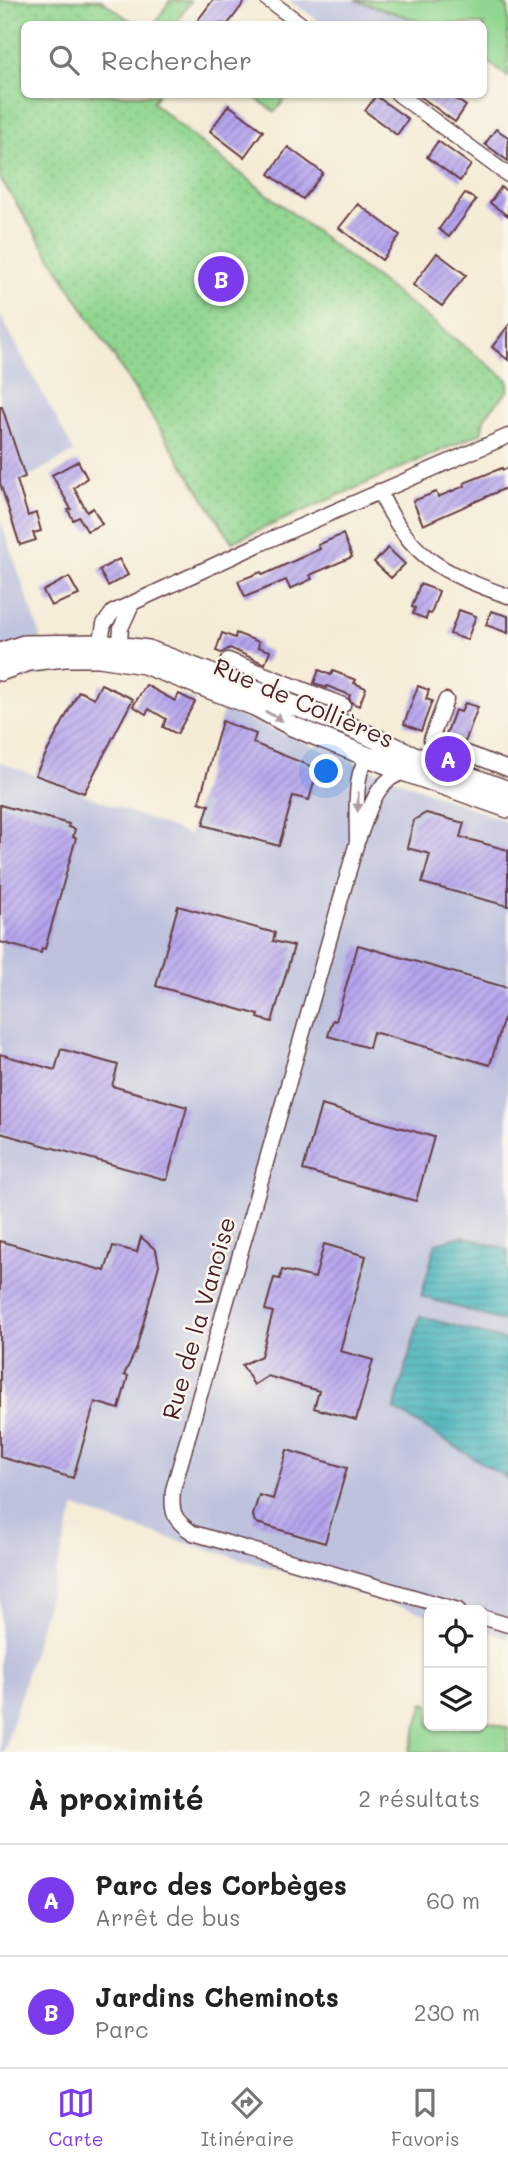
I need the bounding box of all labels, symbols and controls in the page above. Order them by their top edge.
search box [21,21,487,98]
icon: search [45,41,83,79]
text: Rechercher [101,43,252,77]
pin: B [198,253,244,305]
street label: Rue de Collières [209,650,399,754]
one-way arrow [264,710,284,722]
pin: A [425,733,471,785]
your location [309,754,343,788]
one-way arrow [352,792,364,814]
street label: Rue de la Vanoise [154,1213,242,1423]
map controls [424,1605,487,1731]
button: locate [424,1605,487,1668]
button: layers [424,1668,487,1731]
text: À proximité [28,1778,204,1818]
text: 2 résultats [358,1783,480,1813]
text: Parc des Corbèges [95,1868,347,1902]
text: A [43,1885,59,1915]
text: 60 m [426,1885,480,1915]
text: Arrêt de bus [95,1902,240,1932]
text: Jardins Cheminots [95,1980,339,2014]
text: B [43,1997,59,2027]
text: 230 m [414,1997,480,2027]
text: Parc [95,2014,148,2044]
tab: Carte [49,2084,104,2151]
tab: Itinéraire [201,2084,294,2151]
tab: Favoris [391,2084,459,2151]

